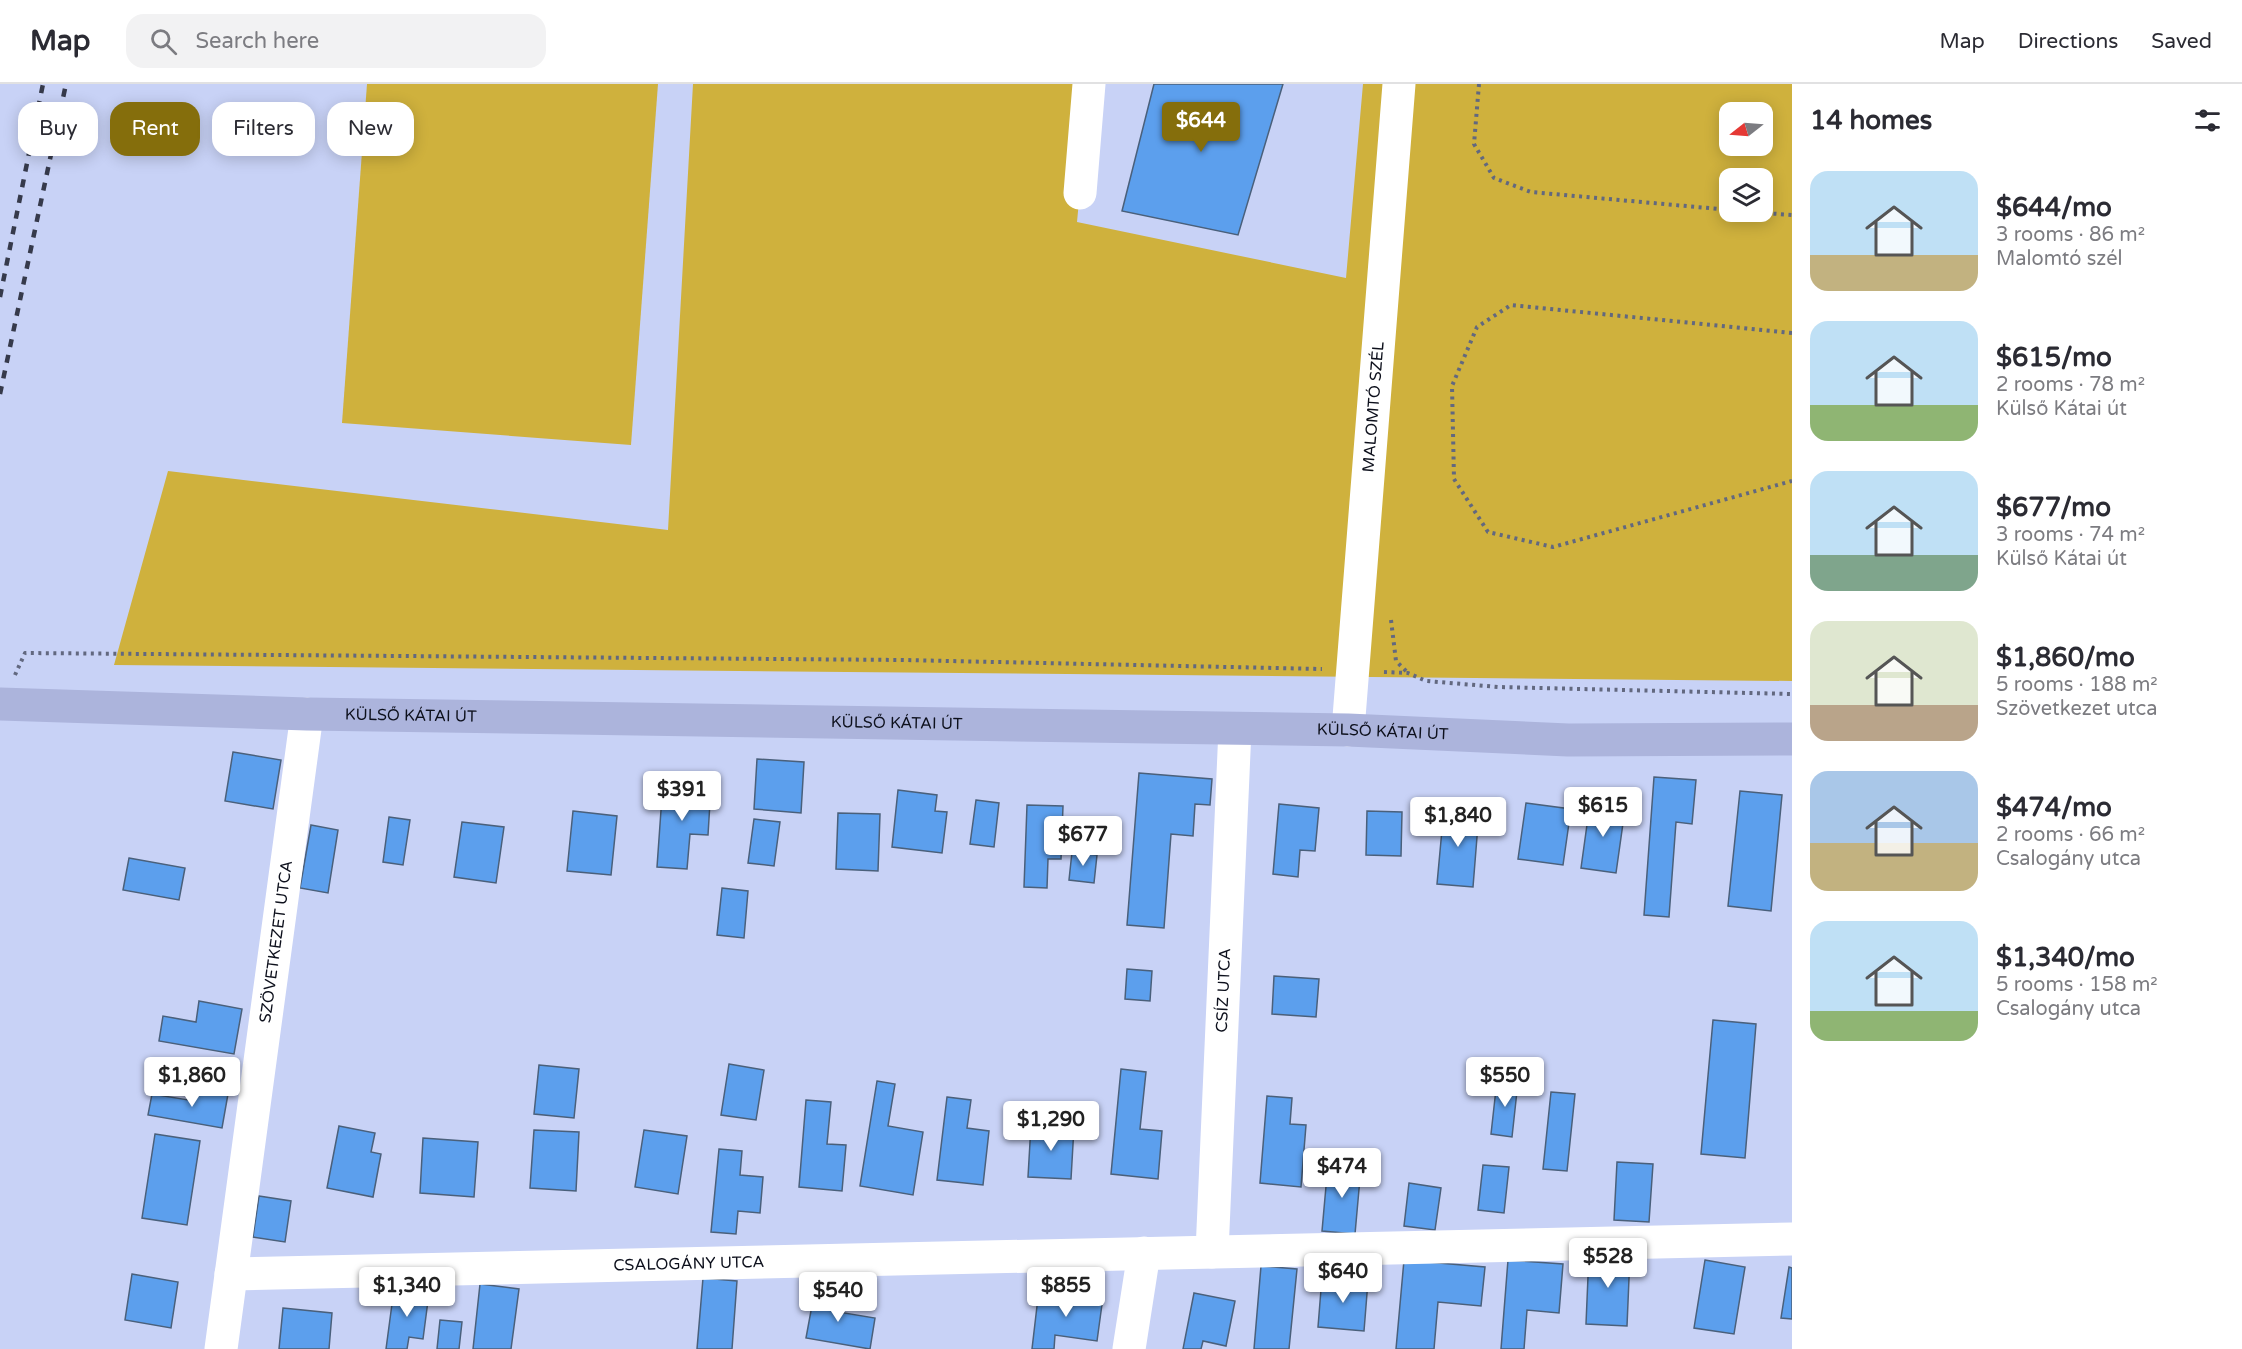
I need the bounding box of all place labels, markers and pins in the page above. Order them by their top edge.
pin: $644 [1165,102,1237,153]
pin: $391 [646,771,718,822]
pin: $615 [1567,787,1639,838]
pin: $1,840 [1409,797,1507,848]
pin: $677 [1047,816,1119,867]
pin: $1,860 [143,1057,241,1108]
pin: $550 [1469,1057,1541,1108]
pin: $1,290 [1002,1101,1100,1152]
pin: $474 [1306,1148,1378,1199]
pin: $528 [1572,1238,1644,1289]
pin: $640 [1307,1253,1379,1304]
pin: $1,340 [358,1267,456,1318]
pin: $855 [1030,1267,1102,1318]
pin: $540 [802,1272,874,1323]

